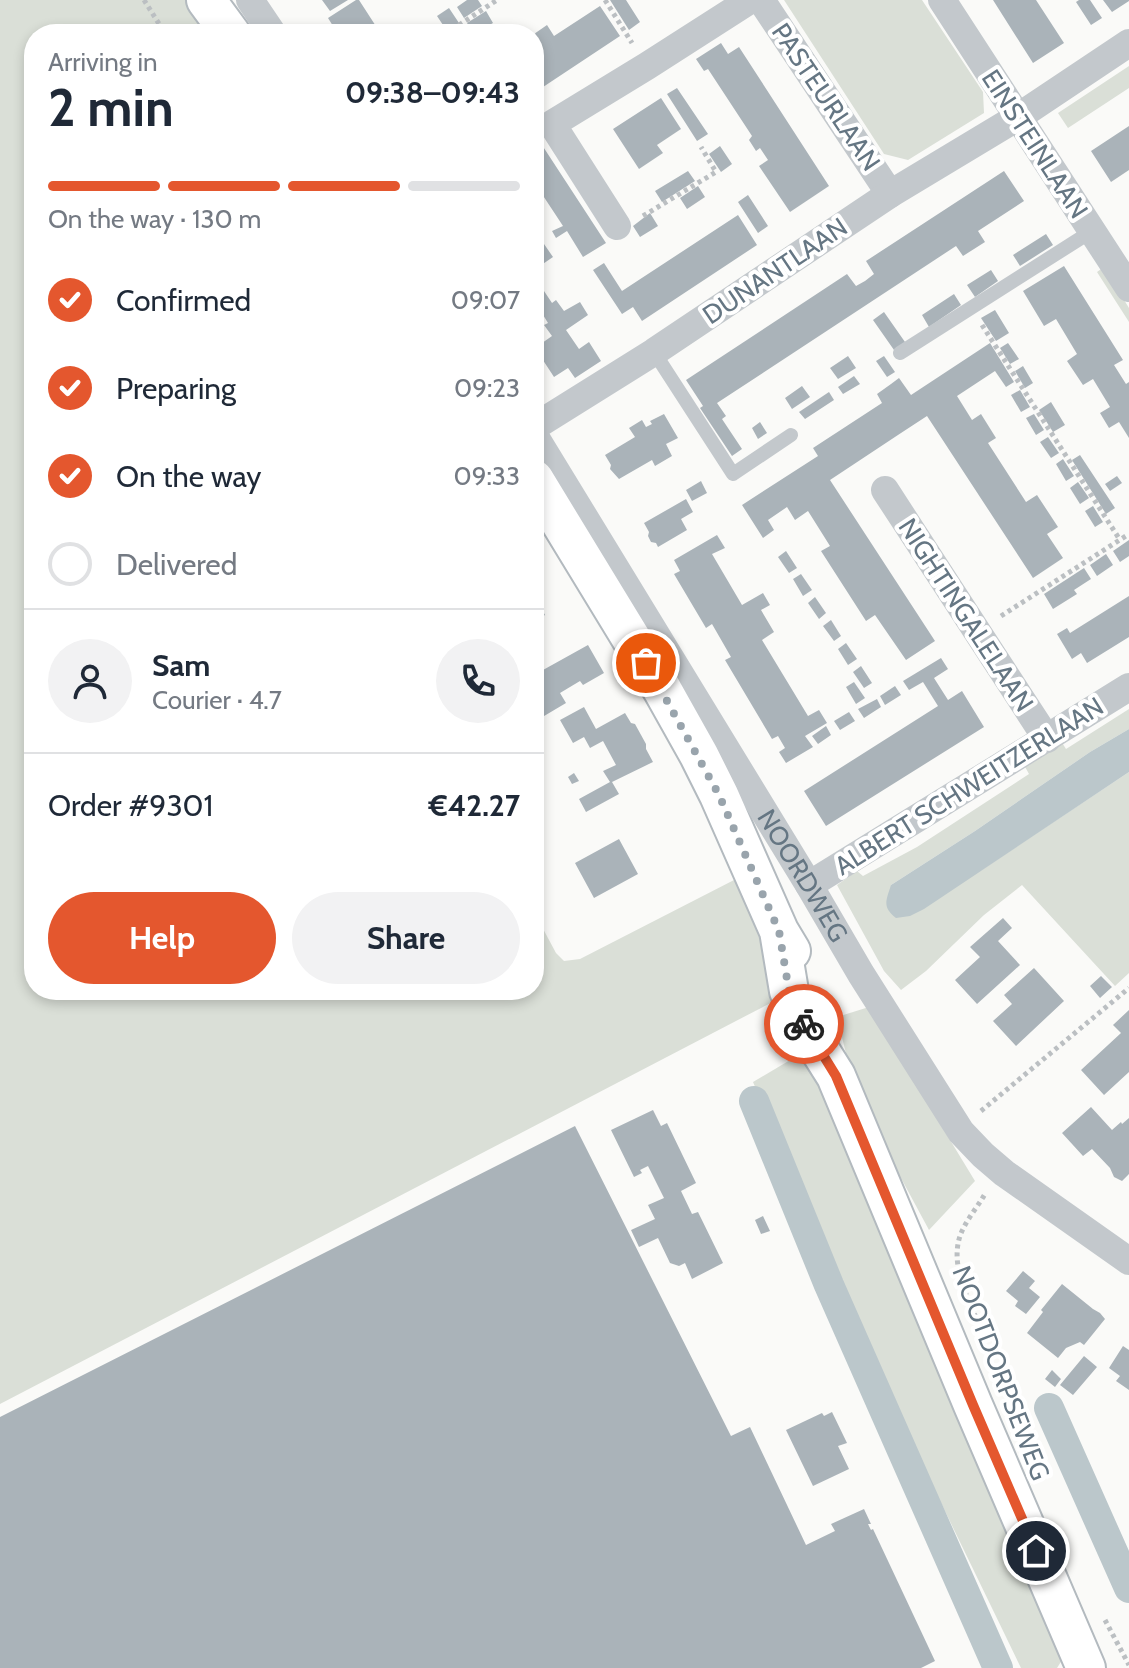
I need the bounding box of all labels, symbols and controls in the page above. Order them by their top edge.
street label: PASTEURLAAN [765,17,887,177]
text: Arriving in [48,46,158,78]
street label: EINSTEINLAAN [975,64,1095,224]
text: 09:38–09:43 [345,74,520,111]
text: 2 min [48,76,174,139]
text: On the way · 130 m [48,203,261,235]
street label: DUNANTLAAN [697,211,853,331]
icon: check [48,278,92,322]
text: Confirmed [116,282,251,319]
text: 09:07 [451,284,520,316]
icon: check [48,366,92,410]
text: Preparing [116,370,236,407]
text: 09:23 [454,372,520,404]
icon: check [48,454,92,498]
text: On the way [116,458,261,495]
text: 09:33 [454,460,520,492]
street label: NIGHTINGALELAAN [892,512,1040,718]
text: Delivered [116,546,237,583]
pin [612,629,680,697]
button: person [48,639,132,723]
button: phone [436,639,520,723]
icon: bag [624,641,668,685]
text: Sam [152,647,210,684]
text: Courier · 4.7 [152,684,282,716]
street label: ALBERT SCHWEITZERLAAN [829,690,1109,882]
text: Order #9301 [48,787,213,824]
text: €42.27 [428,787,520,824]
street label: NOORDWEG [751,803,855,948]
button: Help [48,892,276,984]
button: Share [292,892,520,984]
courier [764,984,844,1064]
icon: bike [782,1002,826,1046]
street label: NOOTDORPSEWEG [945,1261,1057,1485]
pin [1002,1517,1070,1585]
icon: home [1014,1529,1058,1573]

